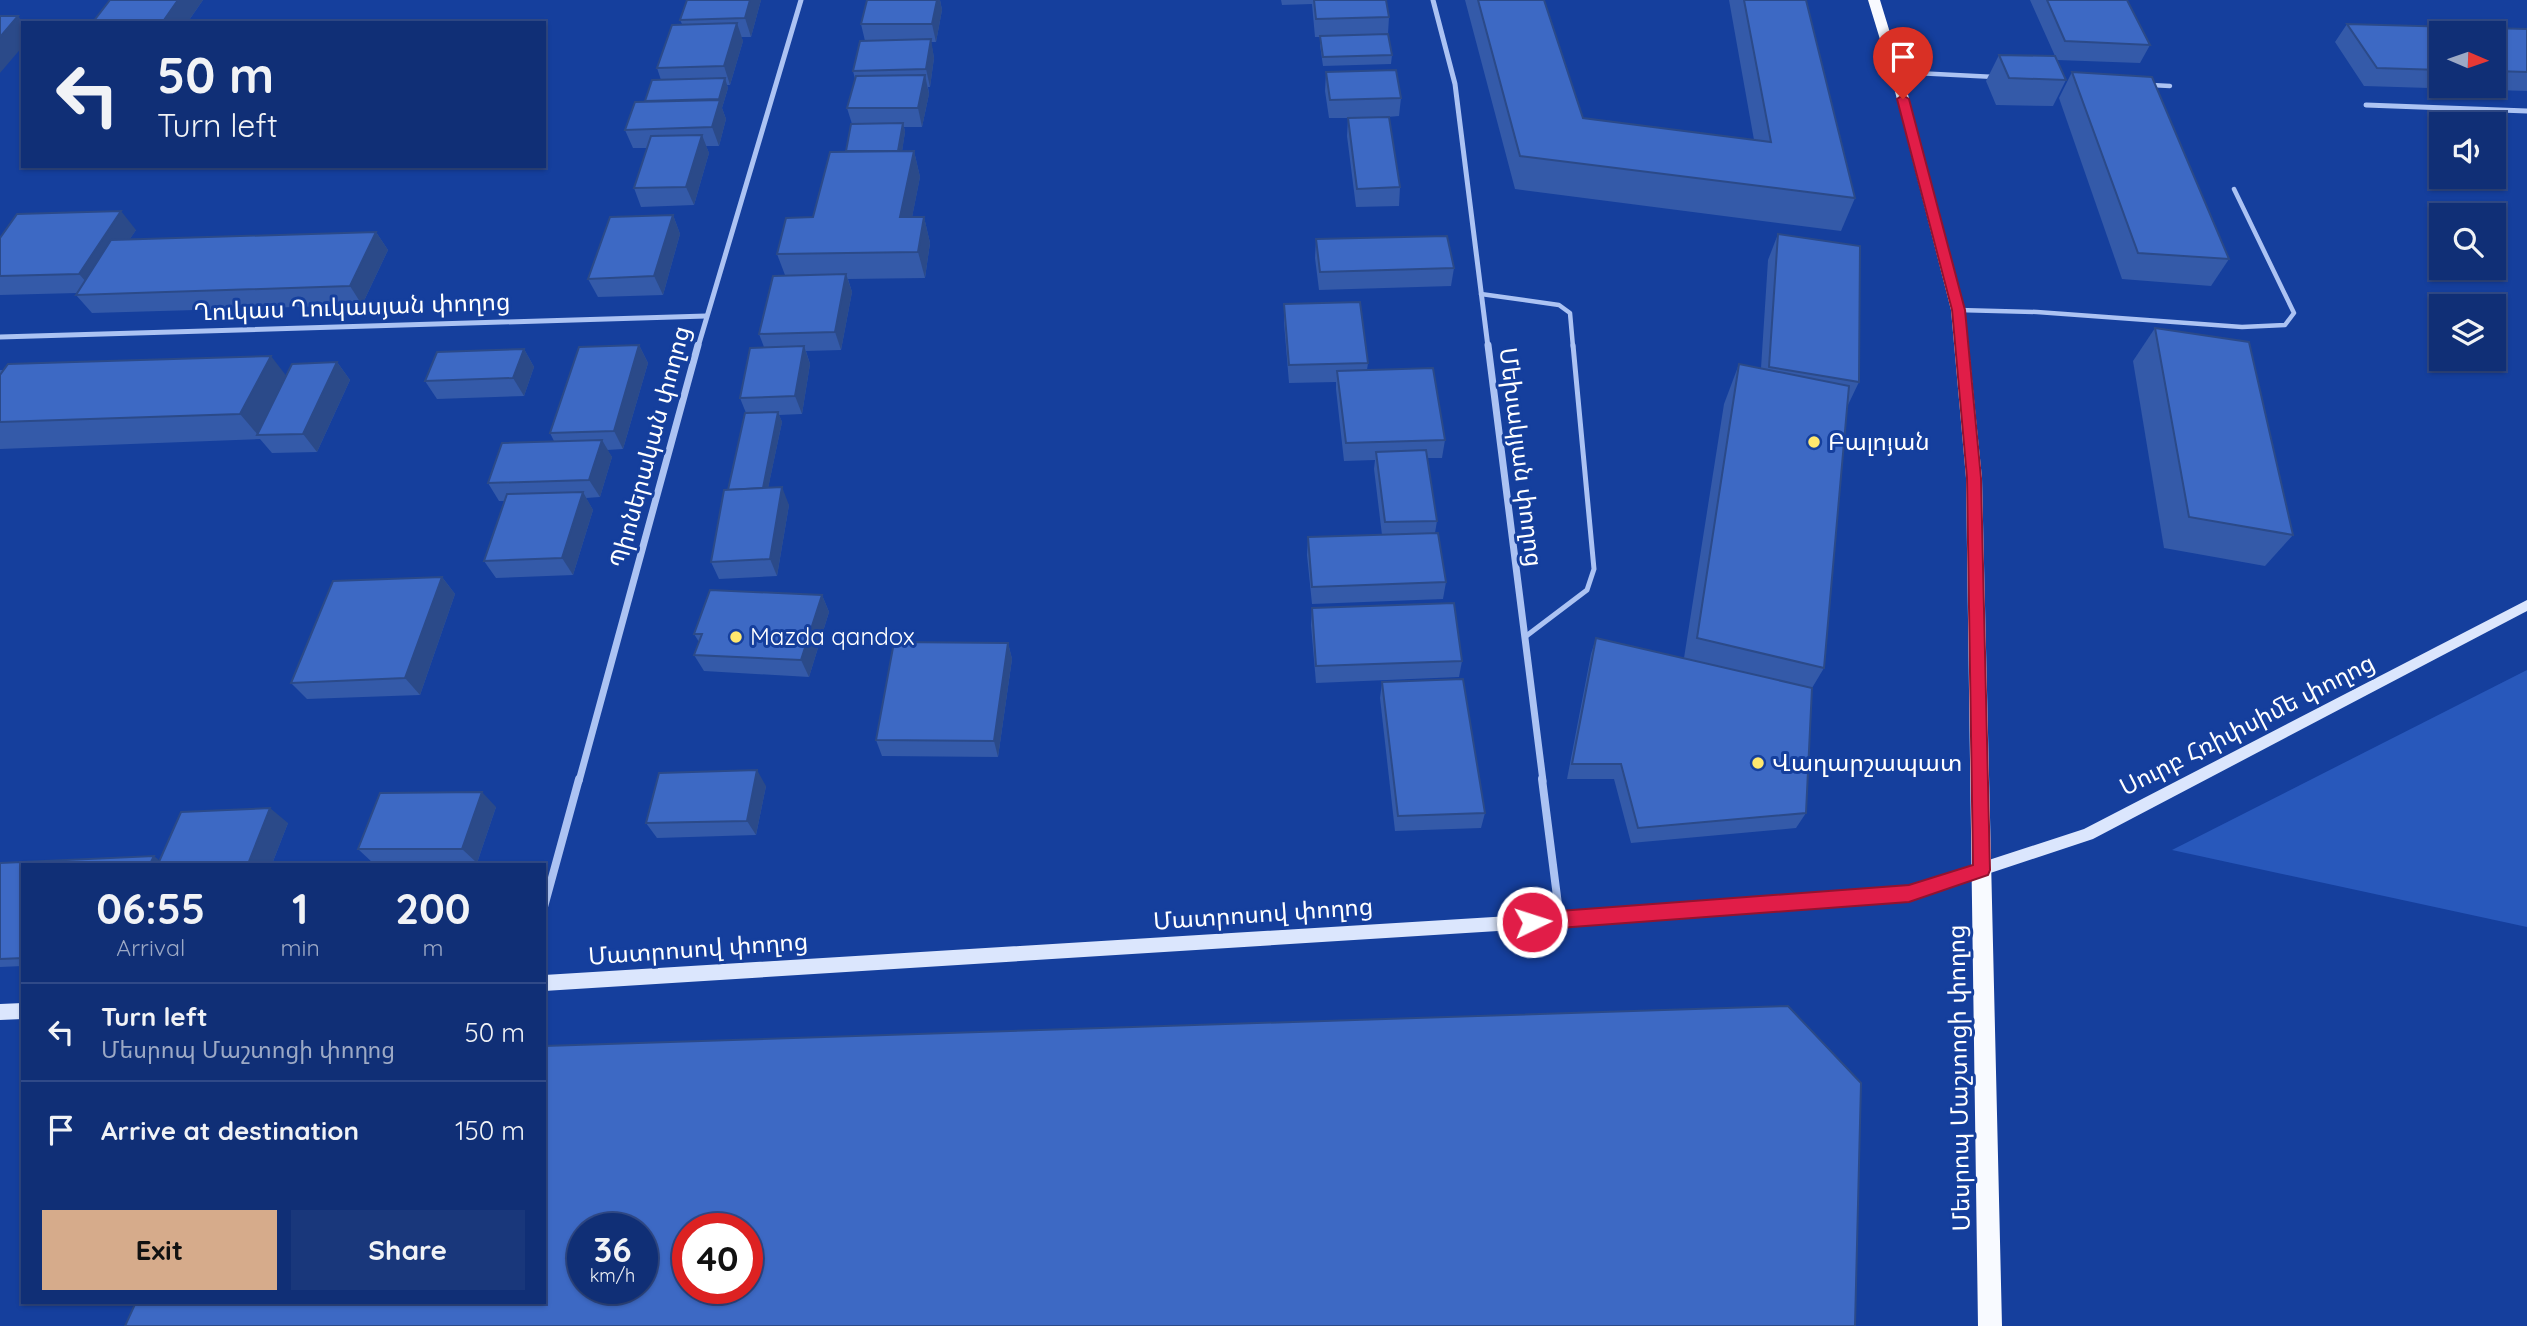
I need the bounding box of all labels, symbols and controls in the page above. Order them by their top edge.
north arrow [2429,21,2506,98]
map controls [2429,21,2506,371]
pin [1873,27,1933,99]
icon: arrive [1884,38,1922,76]
text: 50 m [157,44,274,105]
icon: left [42,49,133,140]
text: Turn left [157,105,278,145]
button: sound [2429,112,2506,189]
button: search [2429,203,2506,280]
street label: Ղուկաս Ղուկասյան փողոց [193,285,511,327]
button: layers [2429,294,2506,371]
street label: Պիոներական փողոց [602,322,696,571]
street label: Մեխակյան փողոց [1494,346,1550,568]
place label: Բալոյան [1828,426,1930,456]
marker: Բալոյան [1806,434,1822,450]
place label: Mazda qandox [750,621,915,651]
marker: Mazda qandox [728,629,744,645]
street label: Սուրբ Հռիփսիմե փողոց [2114,647,2379,802]
place label: Վաղարշապատ [1772,747,1962,777]
marker: Վաղարշապատ [1750,755,1766,771]
text: 06:55 [96,882,205,935]
text: 1 [292,882,308,935]
text: 200 [395,882,471,935]
position arrow [1495,885,1569,959]
street label: Մատրոսով փողոց [1152,890,1374,936]
street label: Մեսրոպ Մաշտոցի փողոց [1940,924,1976,1232]
street label: Մատրոսով փողոց [587,925,809,971]
text: Arrival [116,933,185,962]
text: min [281,933,320,962]
text: m [422,933,443,962]
text: Turn left [101,1000,208,1033]
icon: left [42,1013,80,1051]
text: 50 m [465,1016,525,1049]
text: Մեսրոպ Մաշտոցի փողոց [101,1035,395,1064]
icon: arrive [42,1111,80,1149]
text: Arrive at destination [101,1114,359,1147]
text: 150 m [455,1114,525,1147]
button: Exit [42,1210,277,1290]
button: Share [291,1210,525,1290]
speed limit sign: 40 [672,1213,763,1304]
text: 36 [593,1227,632,1271]
text: km/h [590,1264,635,1287]

